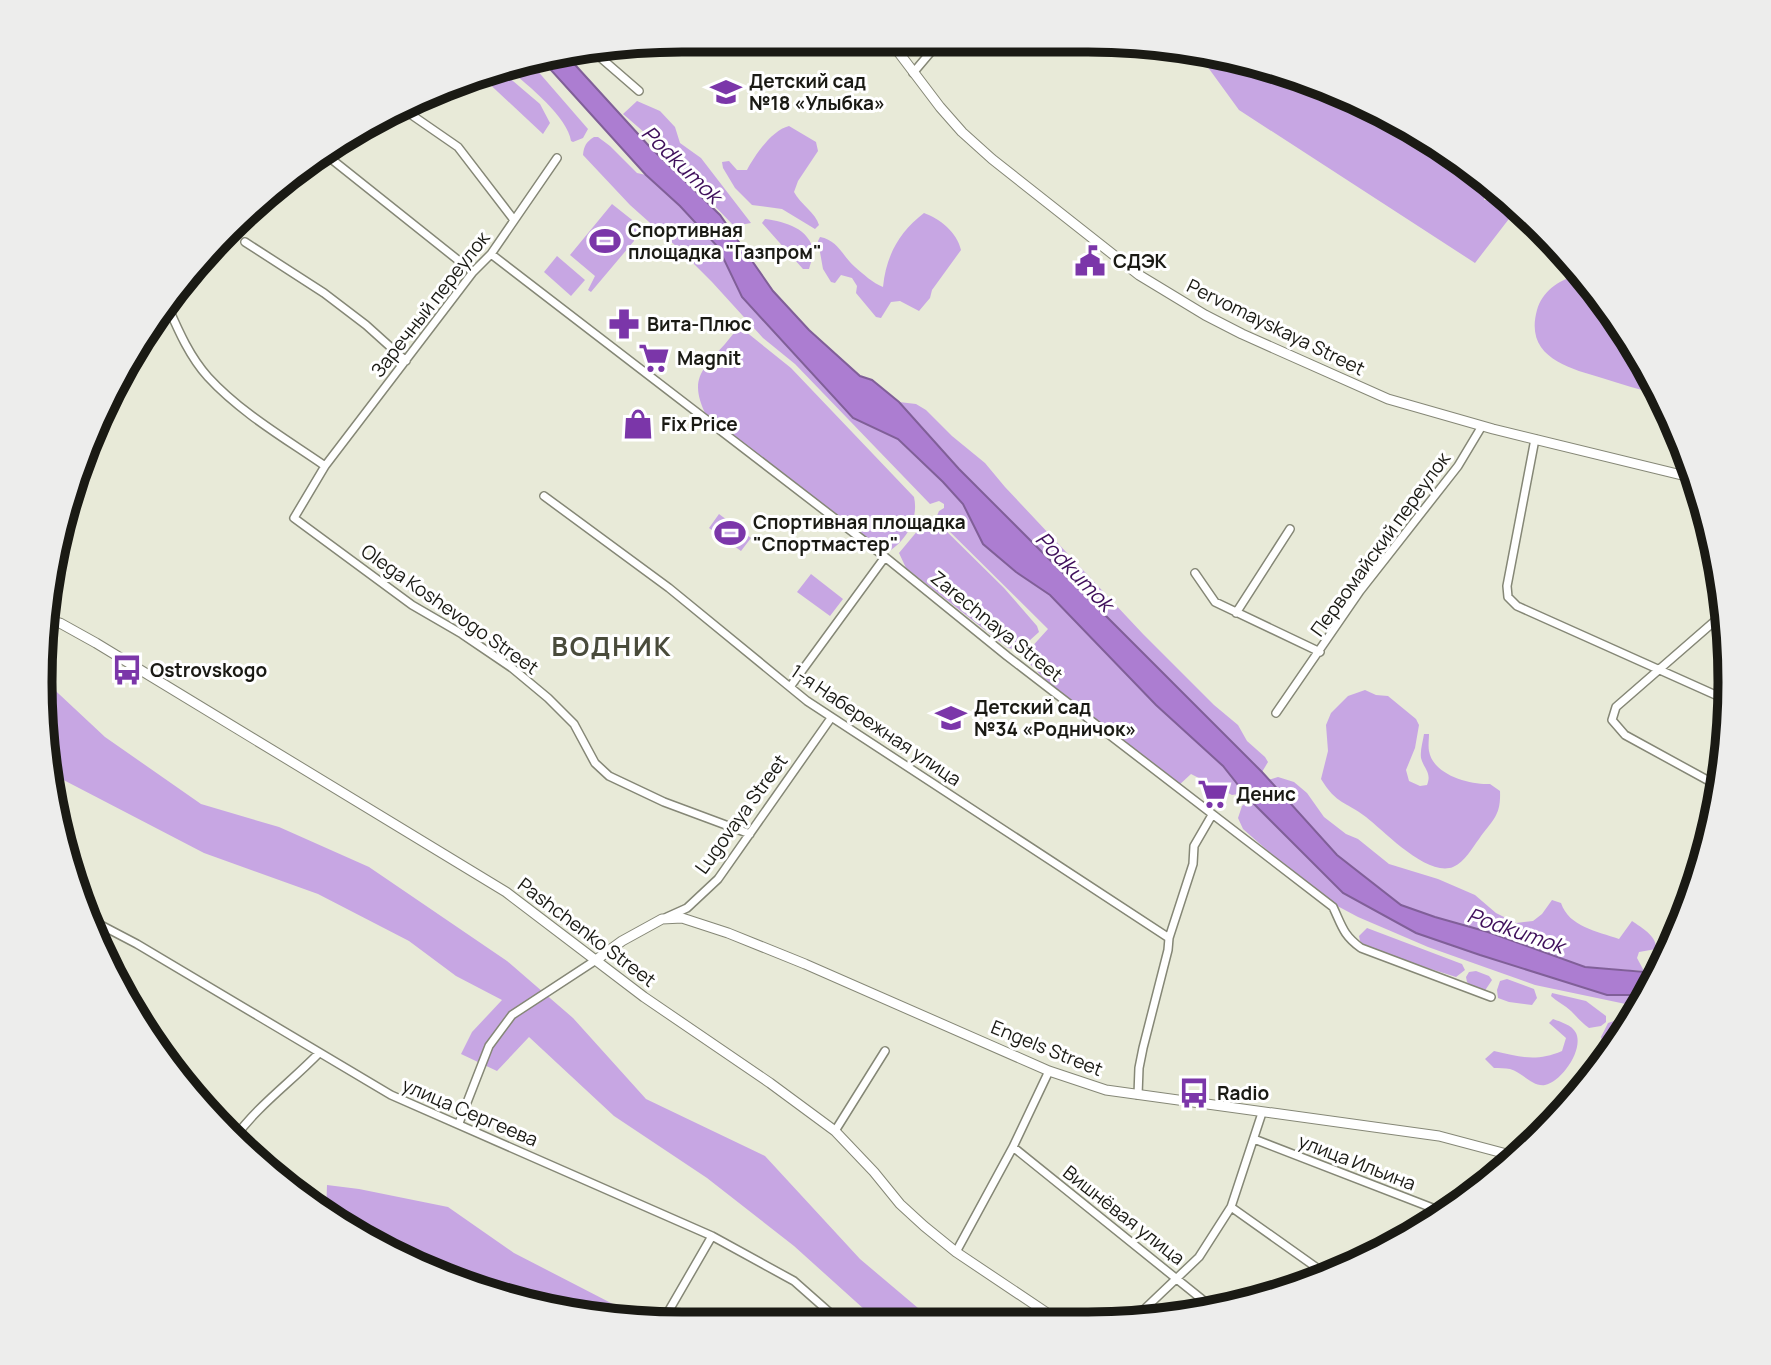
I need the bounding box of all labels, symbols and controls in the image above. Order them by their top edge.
place label: Детский сад №18 «Улыбка» [749,68,885,116]
school or university icon: Детский сад №18 «Улыбка» [709,75,743,109]
water label: Podkumok [636,119,730,211]
place label: Спортивная площадка "Газпром" [628,217,822,265]
sports icon: Спортивная площадка "Газпром" [588,224,622,258]
street label: Заречный переулок [365,225,496,382]
public building icon: СДЭК [1073,244,1107,278]
place label: СДЭК [1113,248,1168,274]
street label: Pervomayskaya Street [1183,273,1369,381]
pharmacy icon: Вита-Плюс [607,307,641,341]
place label: Вита-Плюс [647,311,752,337]
supermarket icon: Magnit [637,341,671,375]
place label: Magnit [677,345,741,371]
shop icon: Fix Price [621,407,655,441]
place label: Fix Price [661,411,738,437]
street label: Первомайский переулок [1304,446,1456,641]
place label: Спортивная площадка "Спортмастер" [753,509,966,557]
sports icon: Спортивная площадка "Спортмастер" [713,516,747,550]
water label: Podkumok [1030,525,1122,619]
street label: Olega Koshevogo Street [356,538,544,680]
street label: Zarechnaya Street [926,565,1068,687]
district label: ВОДНИК [551,628,673,664]
bus stop icon: Ostrovskogo [110,653,144,687]
place label: Ostrovskogo [150,657,267,683]
street label: 1-я Набережная улица [786,658,966,792]
place label: Детский сад №34 «Родничок» [974,694,1136,742]
school or university icon: Детский сад №34 «Родничок» [934,701,968,735]
street label: Lugovaya Street [689,749,793,879]
supermarket icon: Денис [1196,777,1230,811]
place label: Денис [1236,781,1296,807]
street label: Pashchenko Street [513,871,661,993]
water label: Podkumok [1464,900,1571,961]
street label: Engels Street [987,1014,1107,1082]
street label: улица Сергеева [398,1072,542,1152]
bus stop icon: Radio [1177,1076,1211,1110]
place label: Radio [1217,1080,1269,1106]
street label: улица Ильина [1295,1128,1419,1196]
street label: Вишнёвая улица [1058,1159,1190,1271]

